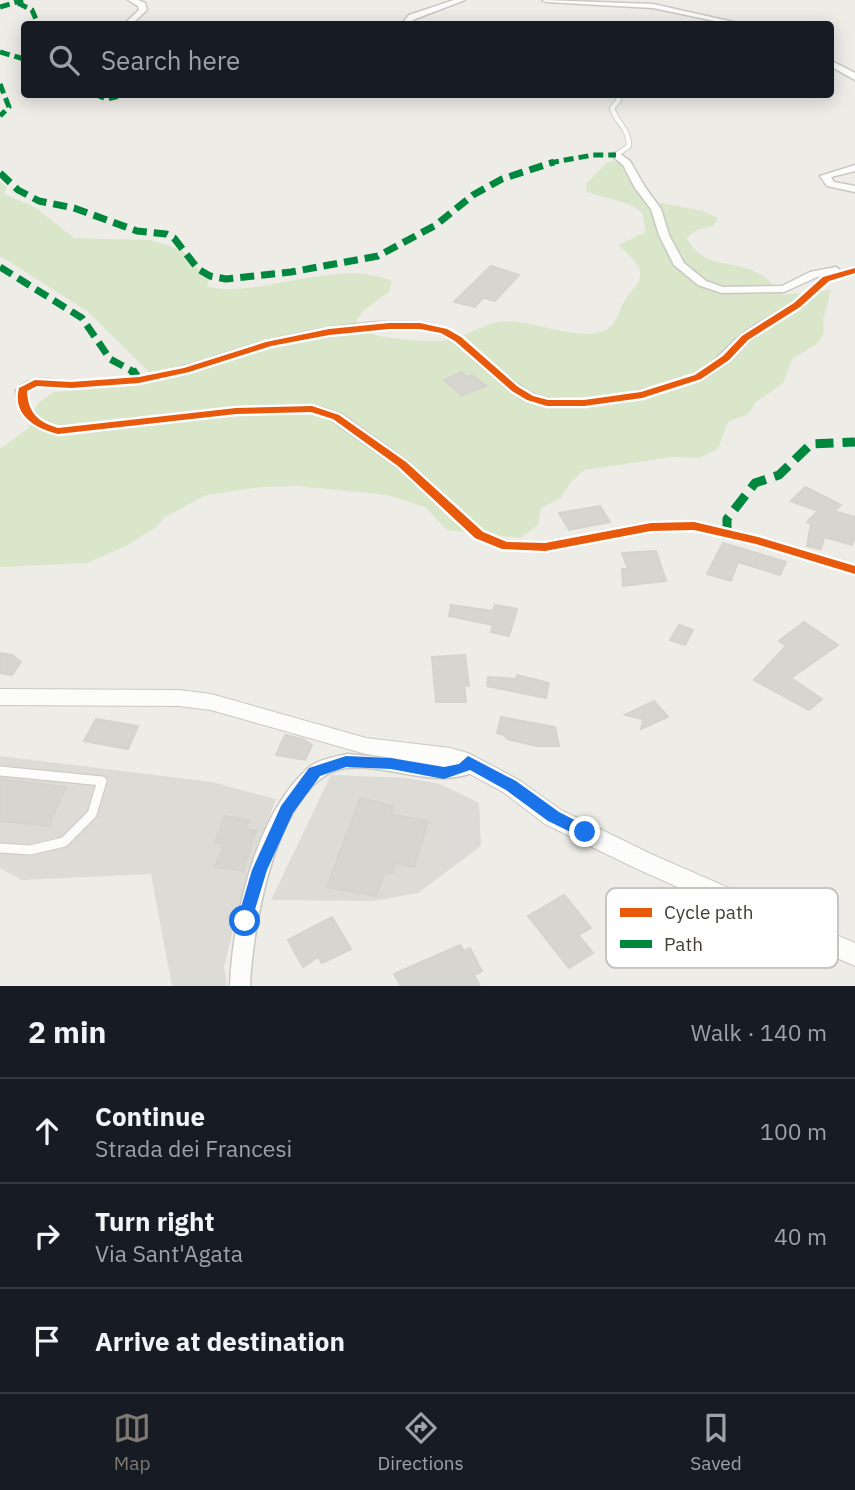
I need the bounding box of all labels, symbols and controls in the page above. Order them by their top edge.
search box [21,21,834,98]
icon: search [45,41,83,79]
text: Search here [101,43,240,77]
route end [569,816,600,847]
legend [606,888,838,968]
text: Cycle path [664,900,753,924]
route start [229,905,260,936]
text: Path [664,932,703,956]
text: 2 min [28,1012,106,1051]
text: Walk · 140 m [691,1017,827,1047]
text: Continue [95,1099,205,1133]
icon: ahead [28,1112,66,1150]
text: 100 m [760,1116,827,1146]
text: Strada dei Francesi [95,1133,292,1163]
text: Turn right [95,1204,214,1238]
icon: right [28,1217,66,1255]
text: 40 m [774,1221,827,1251]
text: Via Sant'Agata [95,1238,243,1268]
icon: arrive [28,1322,66,1360]
text: Arrive at destination [95,1324,345,1358]
tab: Map [113,1409,151,1475]
tab: Directions [377,1409,464,1475]
tab: Saved [690,1409,742,1475]

